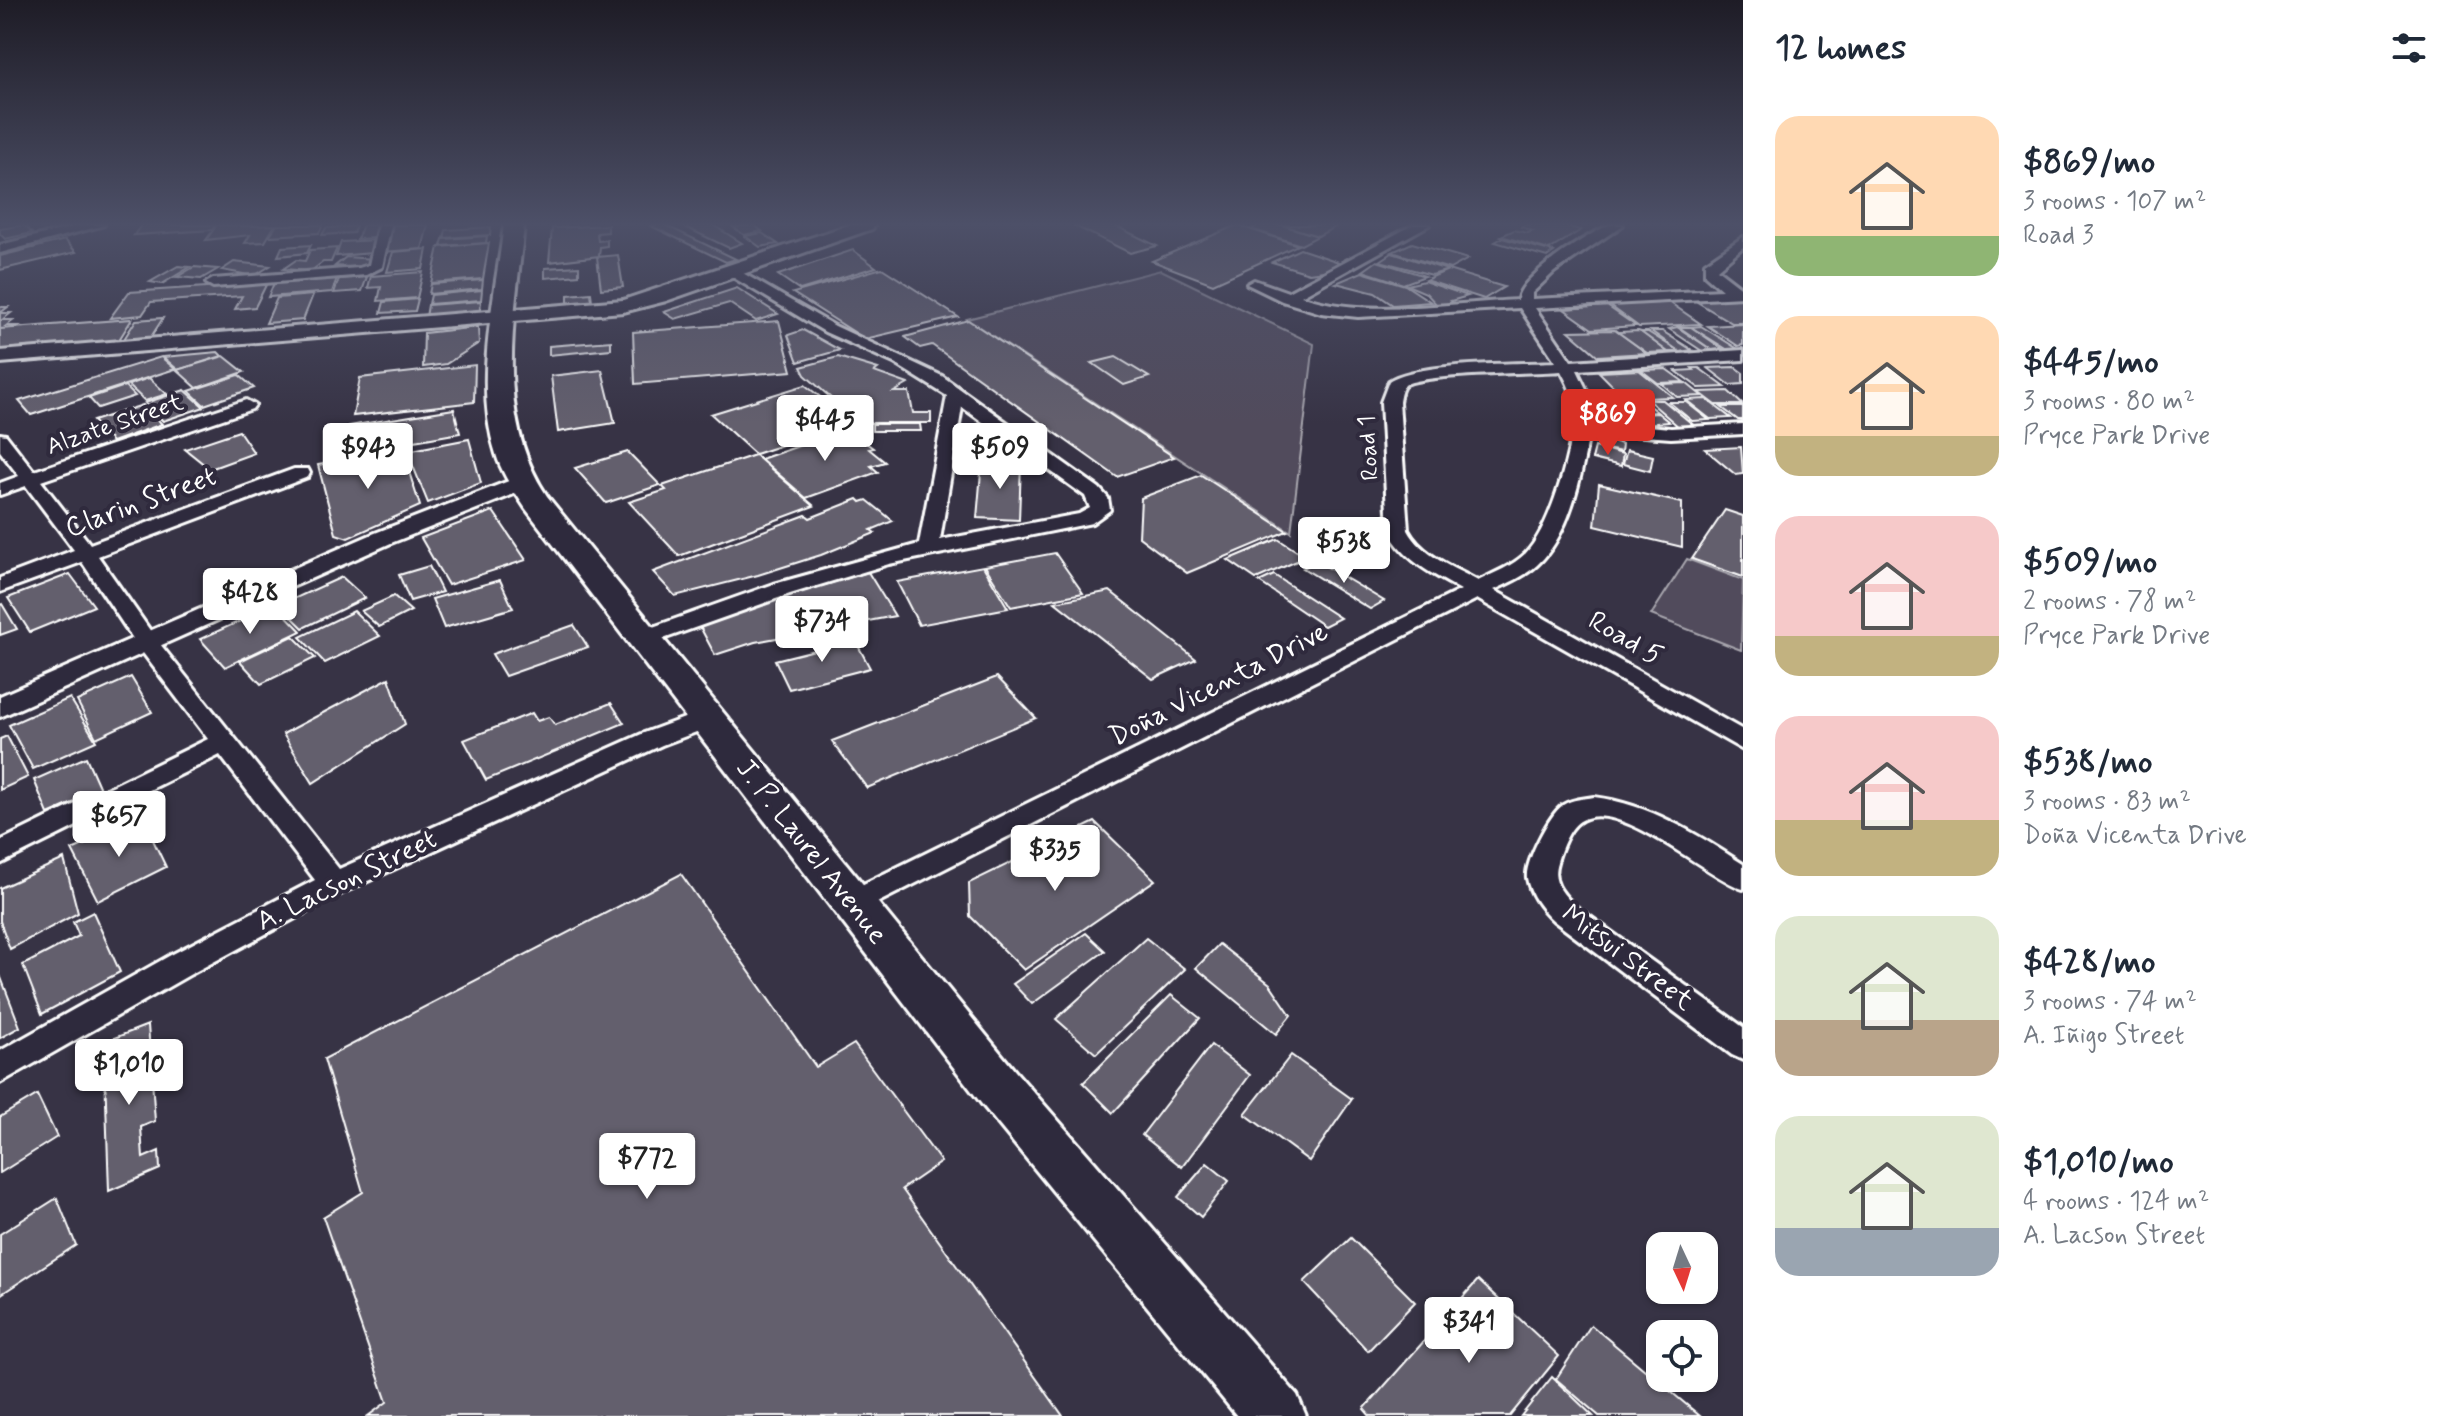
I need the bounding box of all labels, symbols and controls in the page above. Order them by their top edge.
text: 12 homes [1775,26,1906,71]
icon: filters [2387,26,2431,70]
text: $869/mo [2023,140,2155,185]
icon: home [1839,148,1935,244]
text: 3 rooms · 107 m² [2023,185,2206,219]
text: Road 3 [2023,219,2094,253]
text: $445/mo [2023,340,2159,385]
icon: home [1839,348,1935,444]
text: 3 rooms · 80 m² [2023,385,2195,419]
street label: Alzate Street [42,387,188,463]
pin: $869 [1561,389,1655,457]
pin: $445 [778,395,872,463]
text: $869 [1579,398,1637,432]
text: $445 [795,404,855,438]
street label: Road 1 [1351,414,1387,482]
text: Pryce Park Drive [2023,419,2210,453]
pin: $943 [321,423,415,491]
pin: $509 [953,423,1047,491]
text: $943 [341,432,395,466]
text: $509 [970,432,1030,466]
street label: Clarin Street [60,459,222,547]
pin: $538 [1297,517,1391,585]
text: $538 [1316,526,1372,560]
text: $509/mo [2023,540,2157,585]
icon: home [1839,548,1935,644]
pin: $428 [203,568,297,636]
text: $428 [221,577,279,611]
text: 2 rooms · 78 m² [2023,585,2196,619]
pin: $734 [775,596,869,664]
street label: Road 5 [1581,603,1669,675]
text: $734 [793,605,851,639]
street label: Doña Vicenta Drive [1103,614,1335,756]
text: Pryce Park Drive [2023,619,2210,653]
text: $538/mo [2023,740,2153,785]
icon: home [1839,748,1935,844]
street label: J. P. Laurel Avenue [727,752,895,952]
text: 3 rooms · 83 m² [2023,785,2191,819]
pin: $657 [72,791,166,859]
text: $657 [91,800,148,834]
text: Doña Vicenta Drive [2023,819,2247,853]
street label: A. Lacson Street [251,821,443,941]
pin: $335 [1008,825,1102,893]
text: $335 [1029,834,1081,868]
street label: Mitsui Street [1553,896,1701,1020]
text: $428/mo [2023,940,2156,985]
icon: home [1839,948,1935,1044]
text: 3 rooms · 74 m² [2023,985,2197,1019]
text: A. Iñigo Street [2023,1019,2184,1053]
pin: $1,010 [64,1039,194,1107]
text: $1,010 [93,1048,165,1082]
pin: $772 [600,1133,694,1201]
text: $1,010/mo [2023,1140,2174,1185]
text: $772 [617,1142,677,1176]
icon: home [1839,1148,1935,1244]
text: 4 rooms · 124 m² [2023,1185,2209,1219]
text: A. Lacson Street [2023,1219,2205,1253]
north arrow [1646,1232,1718,1304]
map controls [1646,1232,1718,1392]
pin: $341 [1422,1297,1516,1365]
text: $341 [1443,1306,1495,1340]
button: locate [1646,1320,1718,1392]

